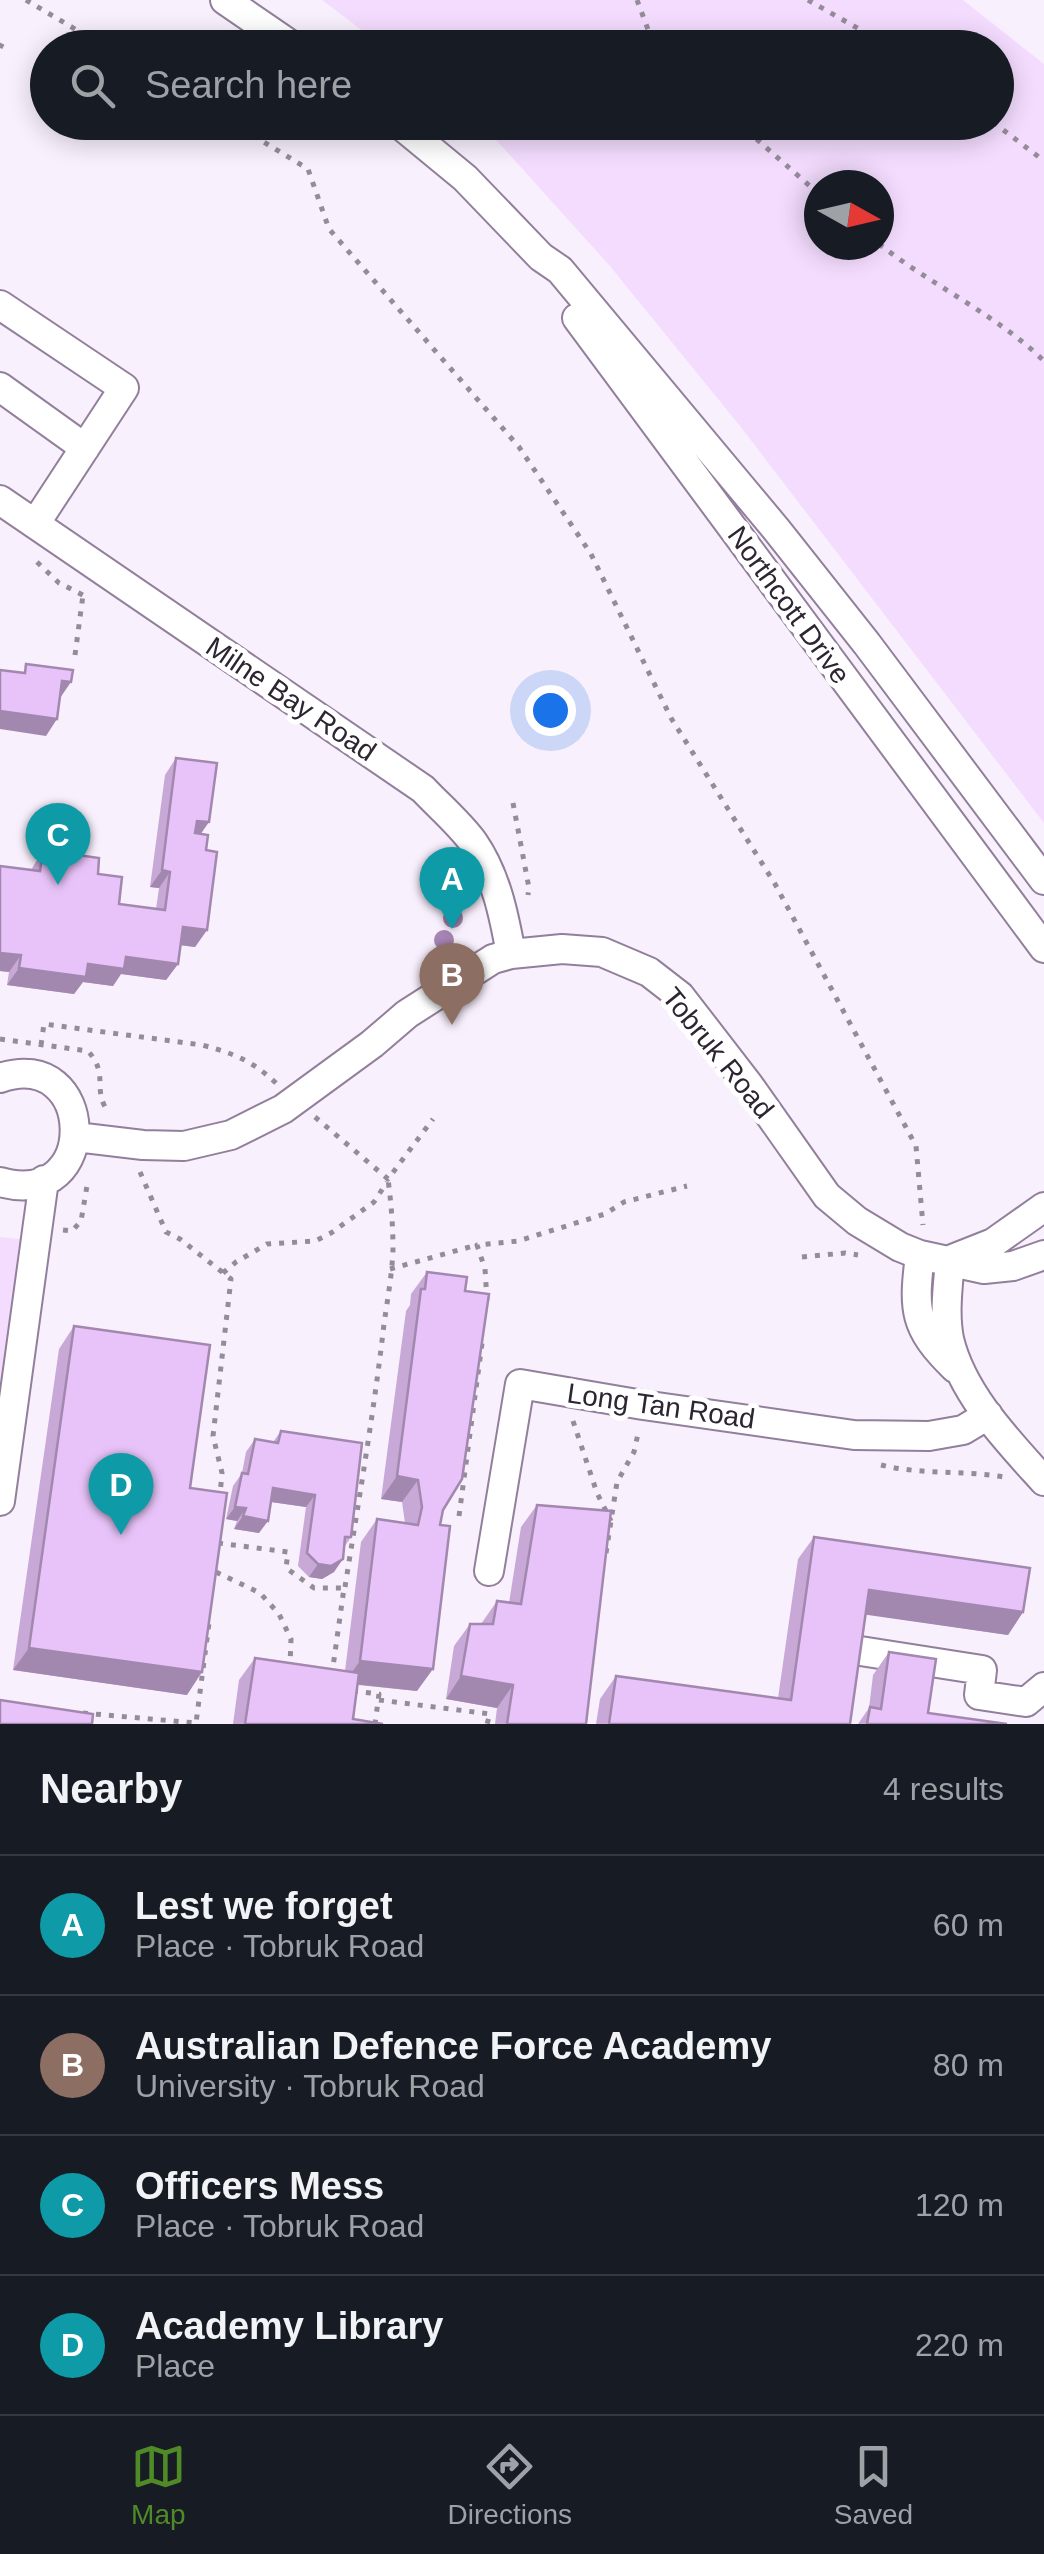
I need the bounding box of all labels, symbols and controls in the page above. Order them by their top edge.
search box [30,30,1014,140]
icon: search [65,58,120,113]
text: Search here [145,64,352,106]
north arrow [804,170,894,260]
street label: Northcott Drive [722,520,856,690]
street label: Milne Bay Road [200,631,382,767]
your location [525,685,576,736]
pin: C [26,802,90,885]
pin: A [420,846,484,929]
pin: B [420,942,484,1025]
street label: Tobruk Road [656,982,780,1124]
street label: Long Tan Road [565,1377,757,1435]
pin: D [88,1452,154,1535]
text: Nearby [40,1765,182,1812]
text: 4 results [883,1771,1004,1807]
text: Lest we forget [135,1885,393,1927]
text: A [61,1907,84,1943]
text: 60 m [933,1907,1004,1943]
text: Place · Tobruk Road [135,1928,424,1964]
text: Australian Defence Force Academy [135,2025,771,2067]
text: B [61,2047,84,2083]
text: 80 m [933,2047,1004,2083]
text: University · Tobruk Road [135,2068,485,2104]
text: Officers Mess [135,2165,384,2207]
text: C [61,2187,84,2223]
text: 120 m [915,2187,1004,2223]
text: Place · Tobruk Road [135,2208,424,2244]
text: Academy Library [135,2305,443,2347]
text: D [61,2327,84,2363]
text: 220 m [915,2327,1004,2363]
text: Place [135,2348,215,2384]
tab: Map [131,2439,186,2531]
tab: Directions [448,2439,572,2531]
tab: Saved [834,2439,913,2531]

